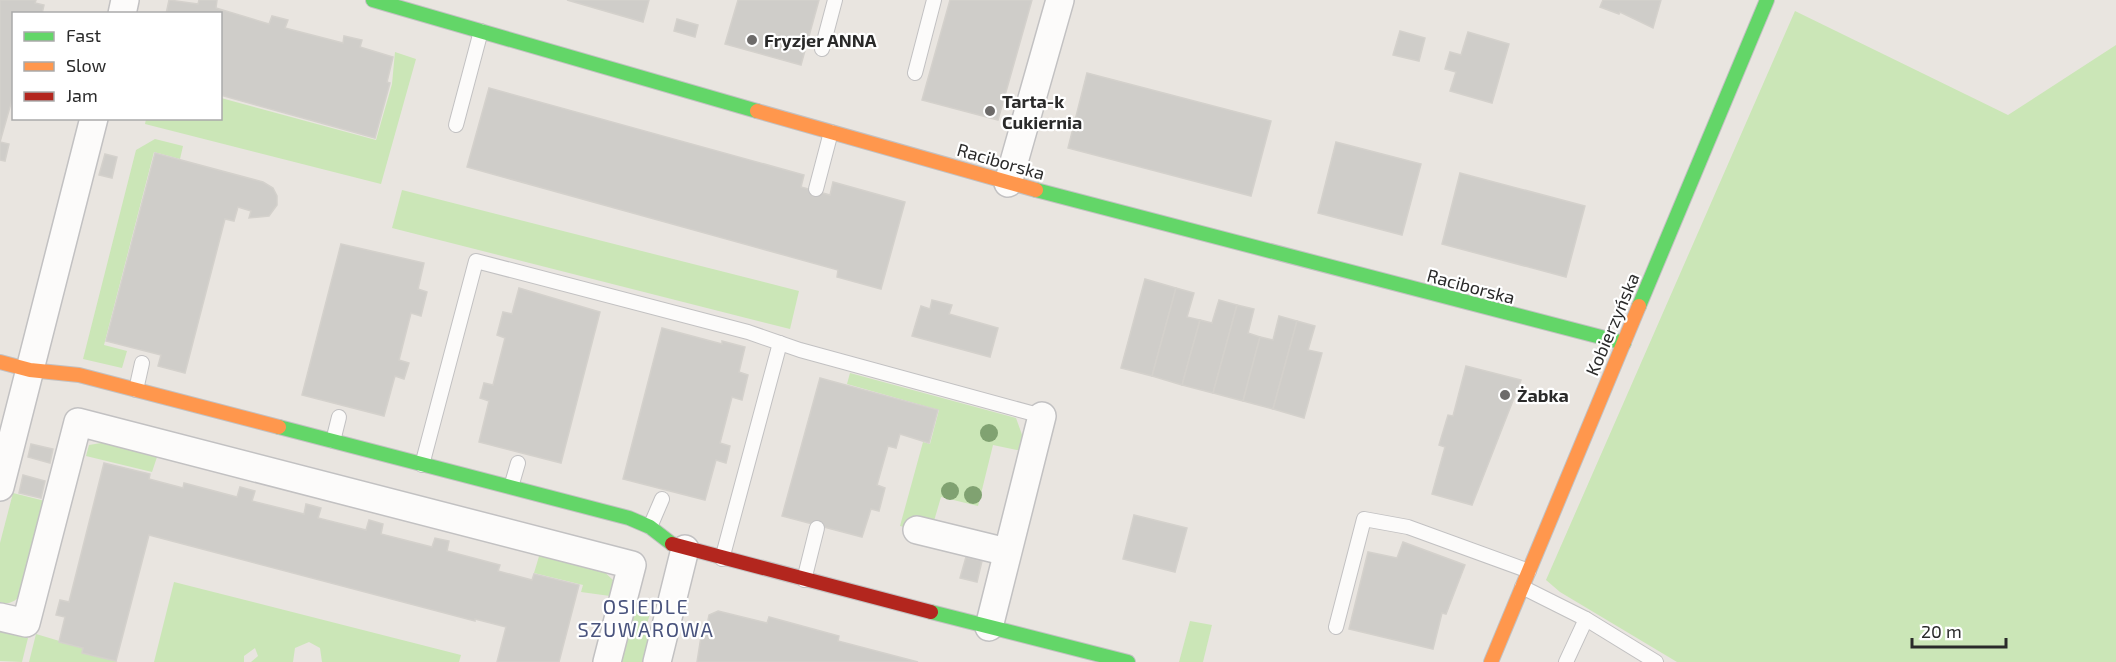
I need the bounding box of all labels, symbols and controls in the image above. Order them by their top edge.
legend [12,12,222,120]
text: Fast [66,24,101,46]
place label: Fryzjer ANNA [764,29,877,51]
marker: Fryzjer ANNA [745,33,759,47]
text: Slow [66,54,107,76]
text: Jam [66,84,98,106]
place label: Tarta-k Cukiernia [1002,90,1082,133]
marker: Tarta-k Cukiernia [983,104,997,118]
street label: Raciborska [955,138,1047,184]
street label: Raciborska [1425,264,1517,308]
street label: Kobierzyńska [1580,269,1644,379]
place label: Żabka [1517,384,1569,406]
marker: Żabka [1498,388,1512,402]
district label: OSIEDLE SZUWAROWA [578,594,715,641]
scale bar [1912,611,2006,649]
text: 20 m [1921,620,1962,642]

